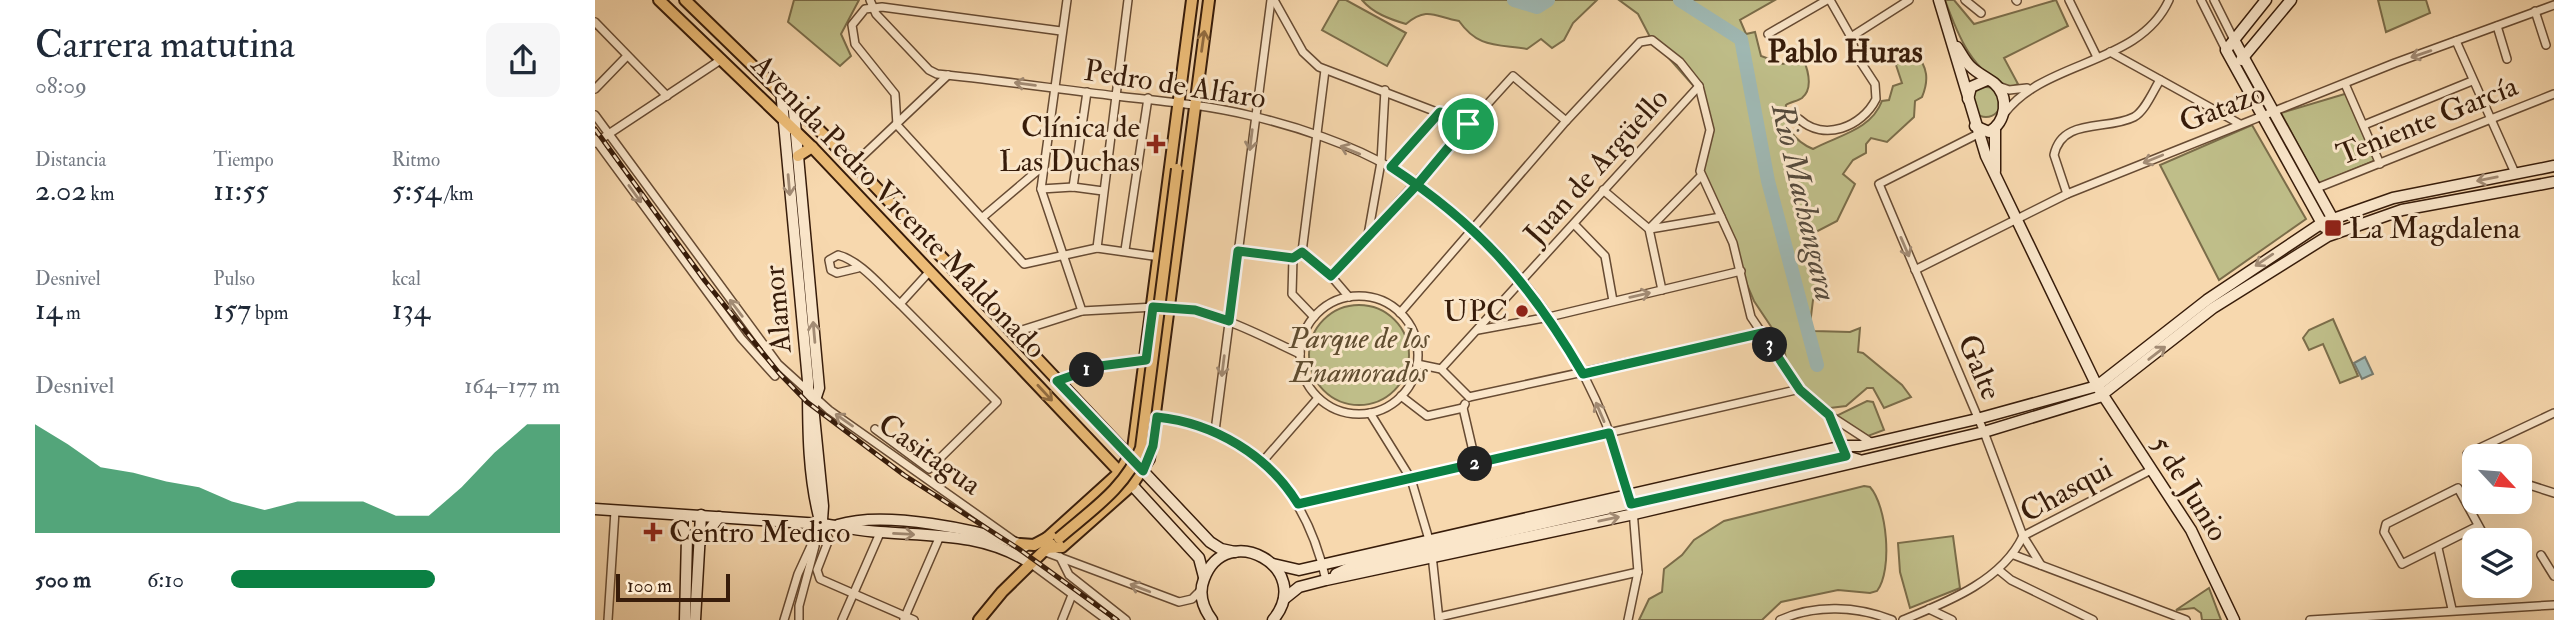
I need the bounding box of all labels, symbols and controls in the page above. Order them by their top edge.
text: Carrera matutina [35,21,295,69]
button: share [486,23,560,97]
one-way arrow [1197,30,1210,53]
district label: Pablo Huras [1767,32,1923,72]
street label: Avenida Pedro Vicente Maldonado [743,46,1054,366]
one-way arrow [2410,48,2432,61]
street label: Pedro de Alfaro [1081,52,1269,117]
street label: Teniente García [2331,67,2524,174]
text: 08:09 [35,71,87,100]
street label: Gatazo [2174,74,2270,141]
one-way arrow [1014,78,1037,91]
street label: Juan de Argüello [1516,81,1676,253]
pin [1438,94,1498,154]
water label: Rio Machangara [1762,99,1846,305]
icon: arrive [1449,105,1487,143]
place label: Clínica de Las Duchas [999,109,1140,180]
one-way arrow [1245,128,1258,151]
marker: Clínica de Las Duchas [1146,134,1166,154]
one-way arrow [1339,142,1361,155]
text: Distancia [35,148,106,172]
text: Tiempo [213,148,274,172]
text: Ritmo [392,148,440,172]
one-way arrow [2142,154,2164,167]
text: 2.02 [35,172,87,209]
text: 11:55 [213,172,269,209]
text: 5:54 [392,172,441,209]
one-way arrow [783,173,796,196]
one-way arrow [2476,173,2499,186]
text: km [87,182,114,206]
text: /km [441,182,474,206]
one-way arrow [628,184,643,203]
place label: La Magdalena [2349,210,2521,247]
marker: La Magdalena [2323,218,2343,238]
one-way arrow [1900,236,1913,258]
one-way arrow [2255,253,2275,267]
street label: Alamor [755,264,800,355]
text: Desnivel [35,267,101,291]
text: Pulso [213,267,255,291]
text: kcal [392,267,421,291]
one-way arrow [1628,288,1651,301]
text: 14 [35,291,62,328]
text: 157 [213,291,251,328]
text: 134 [392,291,430,328]
place label: UPC [1443,293,1508,330]
one-way arrow [728,299,743,317]
text: m [62,301,81,325]
text: bpm [251,301,289,325]
marker: UPC [1514,303,1530,319]
park label: Parque de los Enamorados [1287,320,1430,391]
one-way arrow [807,321,820,344]
pin: 3 [1753,328,1787,362]
street label: Galte [1949,329,2010,405]
text: 3 [1766,332,1773,356]
one-way arrow [2147,346,2165,361]
pin: 1 [1070,352,1105,388]
one-way arrow [1216,354,1229,377]
text: 1 [1083,357,1090,381]
text: Desnivel [35,371,114,400]
text: 164–177 m [464,371,560,400]
one-way arrow [1037,384,1054,401]
one-way arrow [1592,402,1605,423]
street label: Casitagua [871,406,989,504]
one-way arrow [835,413,854,427]
street label: 5 de Junio [2143,428,2237,548]
north arrow [2462,444,2532,514]
map controls [2462,444,2532,598]
pin: 2 [1457,447,1493,482]
street label: Chasqui [2014,450,2119,531]
text: 2 [1470,451,1479,475]
one-way arrow [1597,512,1619,525]
place label: Centro Medico [669,514,850,551]
marker: Centro Medico [643,522,663,542]
one-way arrow [893,527,916,540]
button: layers [2462,528,2532,598]
text: 500 m [35,565,91,594]
text: 6:10 [147,565,184,594]
scale bar [616,571,730,603]
text: 100 m [627,574,672,598]
one-way arrow [1130,580,1152,593]

